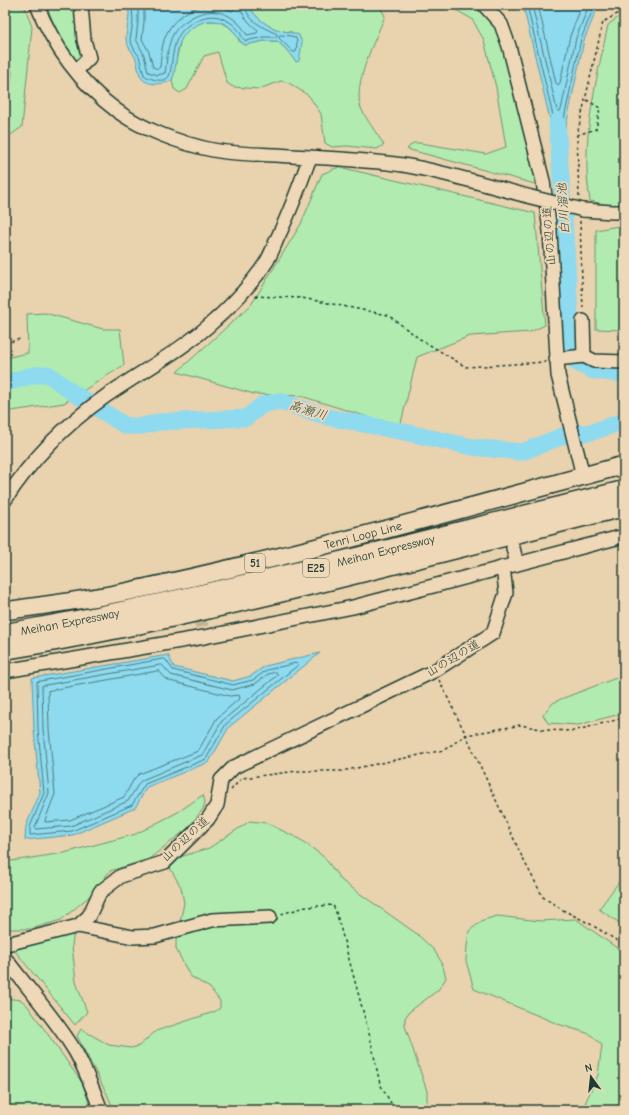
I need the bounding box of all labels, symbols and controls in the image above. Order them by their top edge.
water label: 白川溜池 [554,182,572,235]
street label: 山の辺の道 [539,205,559,267]
water label: 高瀬川 [287,397,329,423]
street label: Tenri Loop Line [322,519,403,552]
street label: Meihan Expressway [335,532,437,570]
road number: 51 [245,554,265,572]
road number: E25 [303,559,329,577]
street label: Meihan Expressway [19,606,121,638]
street label: 山の辺の道 [424,637,482,679]
street label: 山の辺の道 [158,813,212,865]
north arrow [571,1057,611,1097]
text: N [583,1061,594,1075]

